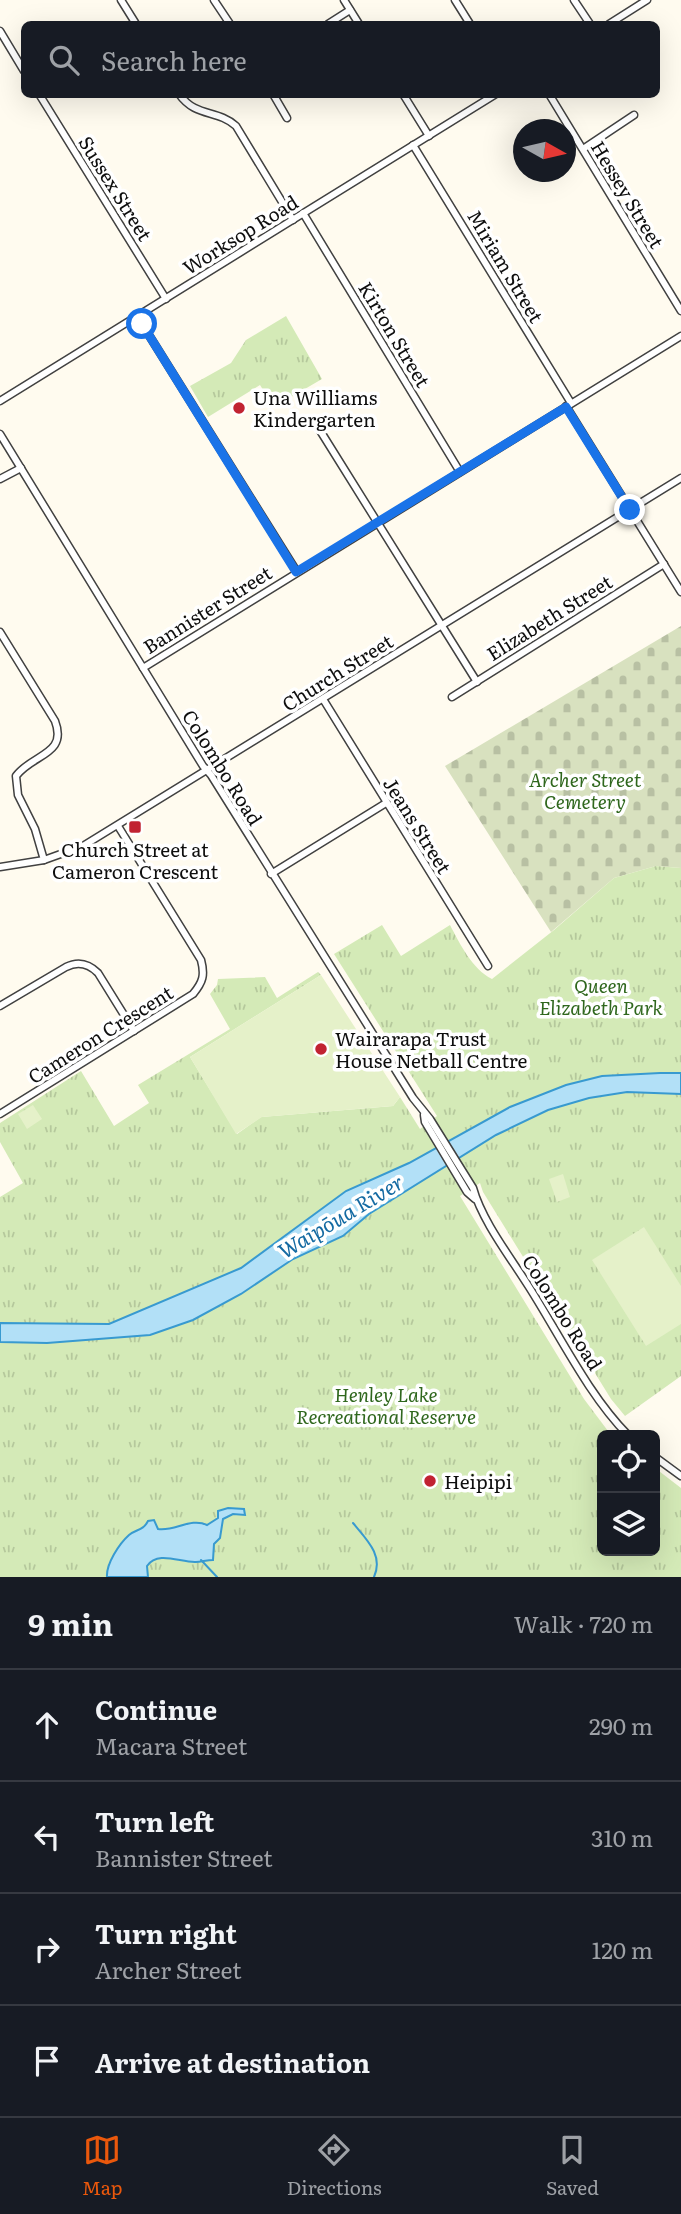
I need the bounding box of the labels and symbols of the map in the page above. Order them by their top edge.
north arrow [513,119,576,182]
street label: Sussex Street [73,130,160,246]
street label: Hessey Street [585,135,671,253]
street label: Worksop Road [177,187,303,281]
street label: Miriam Street [461,204,551,328]
street label: Kirton Street [352,276,438,392]
route start [126,308,157,339]
place label: Una Williams Kindergarten [253,383,378,433]
marker: Una Williams Kindergarten [231,400,247,416]
route end [614,494,645,525]
street label: Bannister Street [137,558,277,660]
street label: Elizabeth Street [481,567,617,667]
street label: Church Street [276,627,398,717]
street label: Colombo Road [176,704,270,831]
park label: Archer Street Cemetery [529,765,642,815]
street label: Jeans Street [377,771,459,879]
marker: Church Street at Cameron Crescent [127,819,143,835]
place label: Church Street at Cameron Crescent [52,835,218,885]
park label: Queen Elizabeth Park [539,971,663,1021]
street label: Cameron Crescent [22,978,178,1090]
place label: Wairarapa Trust House Netball Centre [335,1024,528,1074]
marker: Wairarapa Trust House Netball Centre [313,1041,329,1057]
water label: Waipōua River [271,1165,409,1265]
street label: Colombo Road [516,1249,610,1376]
park label: Henley Lake Recreational Reserve [296,1380,476,1430]
place label: Heipipi [444,1467,512,1495]
marker: Heipipi [422,1473,438,1489]

